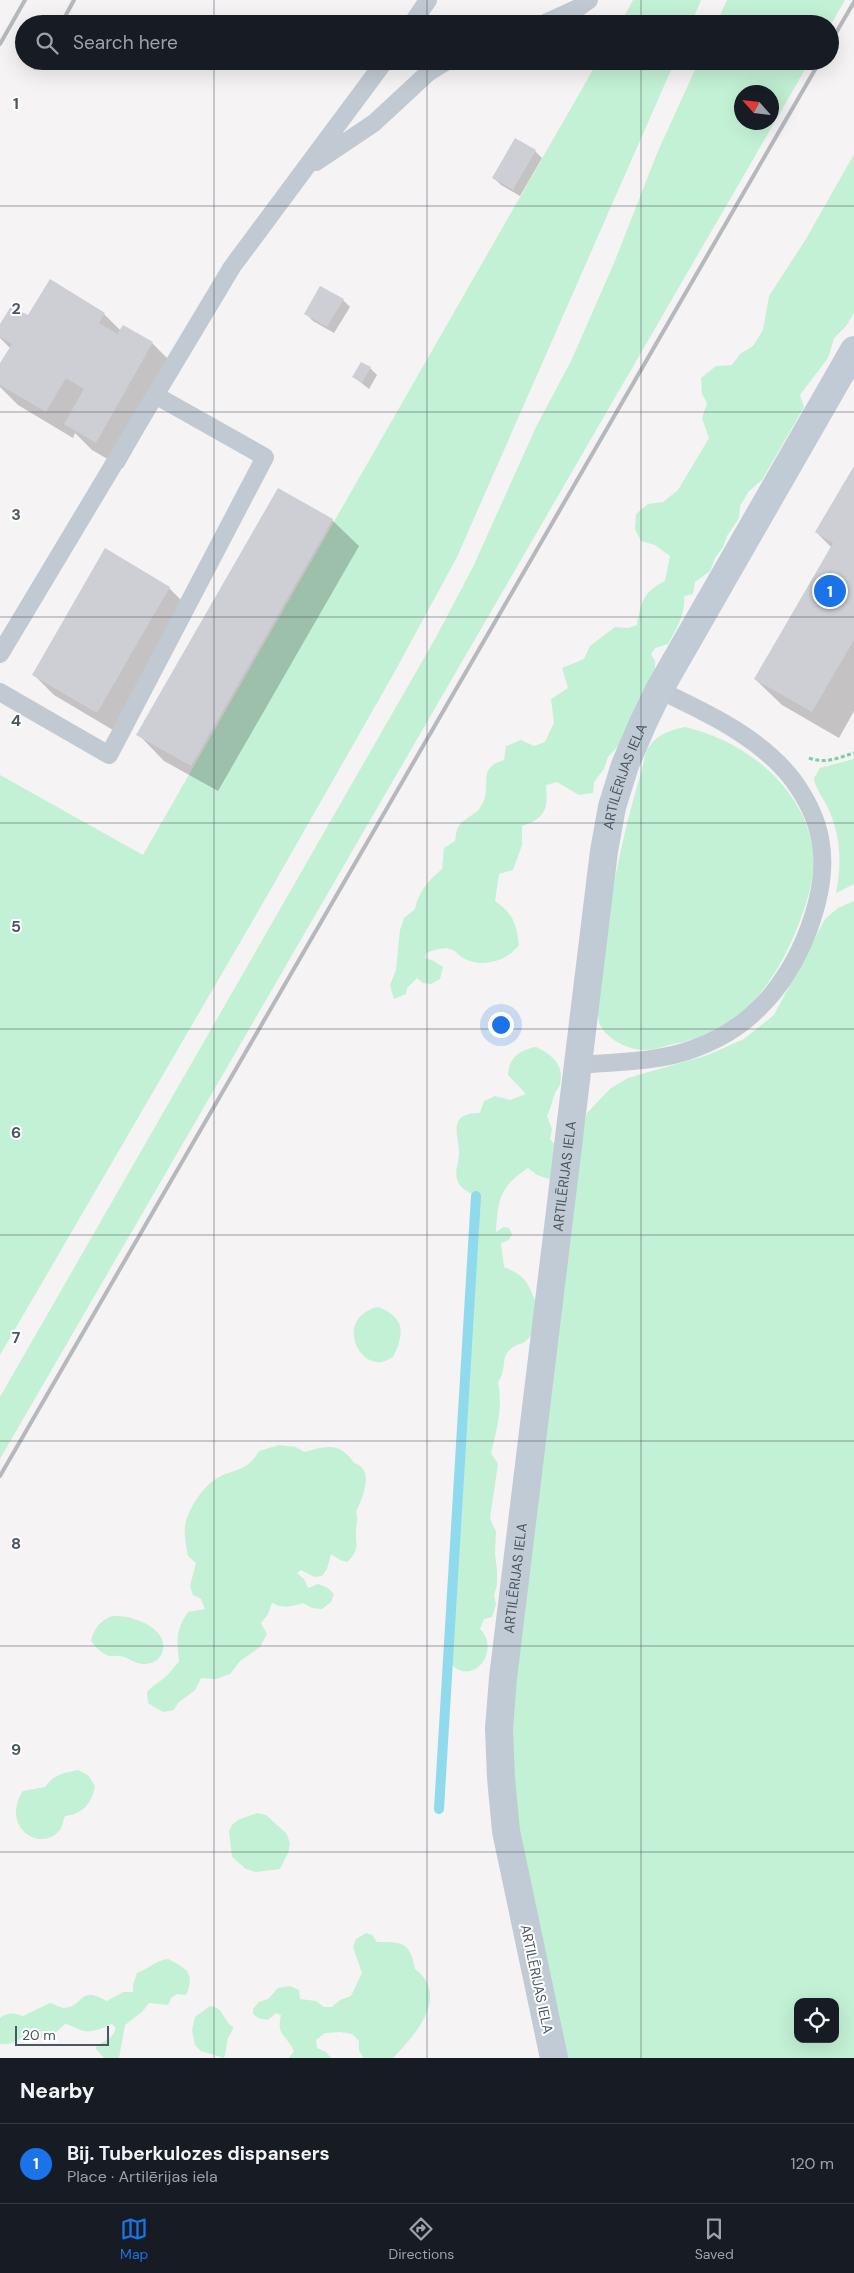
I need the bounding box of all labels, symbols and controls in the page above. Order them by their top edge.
search box [15,15,839,70]
icon: search [33,29,61,57]
text: Search here [73,30,178,55]
north arrow [734,85,779,130]
text: 1 [13,93,19,114]
text: 2 [11,298,21,319]
text: 3 [11,504,21,525]
pin: 1 [814,572,846,610]
text: 4 [11,710,21,731]
street label: ARTILĒRIJAS IELA [599,721,651,831]
text: 5 [11,916,21,937]
your location [488,1012,514,1038]
street label: ARTILĒRIJAS IELA [549,1120,580,1233]
text: 6 [11,1122,21,1143]
text: 7 [12,1327,21,1348]
street label: ARTILĒRIJAS IELA [500,1522,531,1635]
text: 8 [11,1533,21,1554]
text: 9 [11,1739,21,1760]
street label: ARTILĒRIJAS IELA [517,1923,557,2035]
map controls [794,1998,839,2043]
button: locate [794,1998,839,2043]
scale bar [15,2023,109,2046]
text: 20 m [22,2026,56,2044]
text: Nearby [20,2077,94,2105]
text: Bij. Tuberkulozes dispansers [67,2141,330,2166]
text: 1 [33,2153,39,2174]
text: 120 m [790,2153,834,2174]
text: Place · Artilērijas iela [67,2166,218,2187]
tab: Map [120,2215,148,2263]
tab: Directions [389,2215,454,2263]
tab: Saved [695,2215,734,2263]

